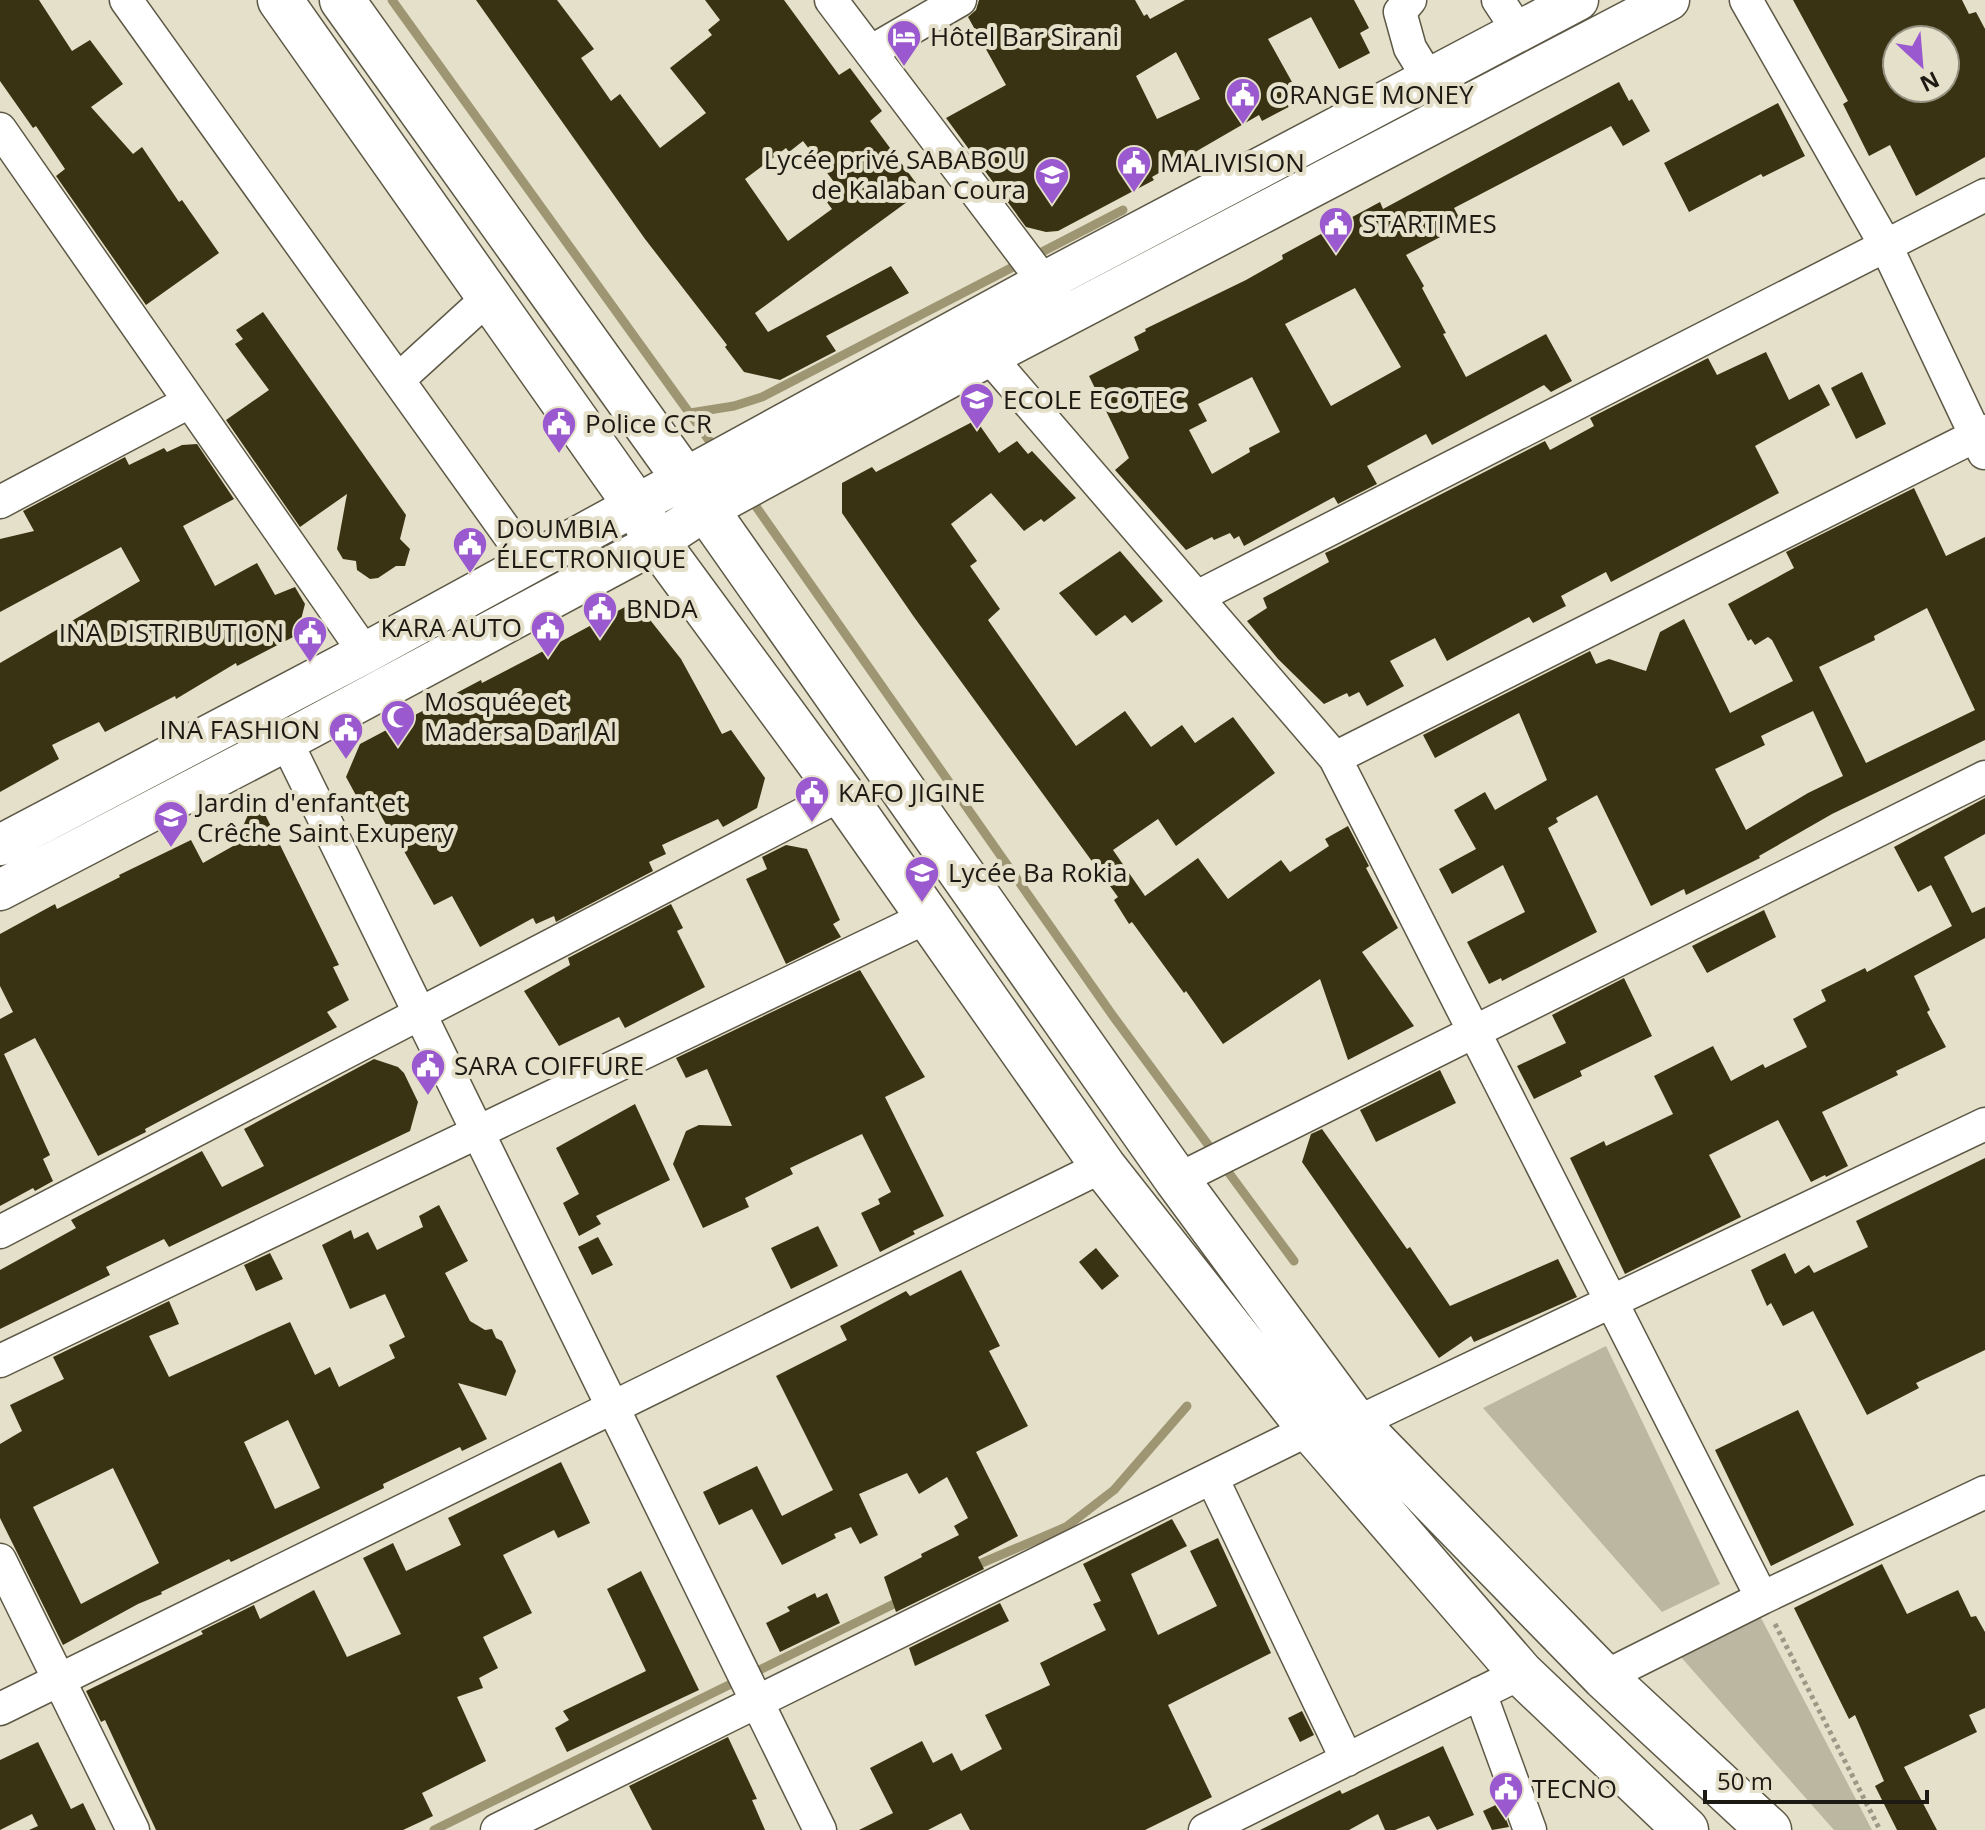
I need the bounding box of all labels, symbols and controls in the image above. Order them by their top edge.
hotel icon: Hôtel Bar Sirani [885,18,923,68]
place label: Hôtel Bar Sirani [930,18,1119,54]
north arrow [1881,24,1961,104]
text: N [1916,65,1945,100]
public building icon: ORANGE MONEY [1224,76,1262,126]
place label: ORANGE MONEY [1269,76,1474,112]
place label: Lycée privé SABABOU de Kalaban Coura [764,141,1026,207]
public building icon: MALIVISION [1115,144,1153,194]
place label: MALIVISION [1160,144,1305,180]
school or university icon: Lycée privé SABABOU de Kalaban Coura [1033,156,1071,206]
public building icon: STARTIMES [1317,205,1355,255]
place label: STARTIMES [1362,205,1497,241]
school or university icon: ECOLE ECOTEC [958,381,996,431]
place label: ECOLE ECOTEC [1003,381,1185,417]
public building icon: Police CCR [540,405,578,455]
place label: Police CCR [585,405,712,441]
place label: DOUMBIA ÉLECTRONIQUE [496,510,686,576]
public building icon: DOUMBIA ÉLECTRONIQUE [451,525,489,575]
public building icon: BNDA [581,590,619,640]
place label: BNDA [626,590,698,626]
place label: KARA AUTO [380,609,522,645]
public building icon: KARA AUTO [529,609,567,659]
place label: INA DISTRIBUTION [59,614,284,650]
public building icon: INA DISTRIBUTION [291,614,329,664]
place label: Mosquée et Madersa Darl Al [424,683,617,749]
mosque icon: Mosquée et Madersa Darl Al [379,698,417,748]
place label: INA FASHION [160,711,320,747]
public building icon: INA FASHION [327,711,365,761]
public building icon: KAFO JIGINE [793,774,831,824]
place label: KAFO JIGINE [838,774,985,810]
place label: Jardin d'enfant et Crêche Saint Exupery [194,784,455,850]
school or university icon: Jardin d'enfant et Crêche Saint Exupery [152,799,190,849]
school or university icon: Lycée Ba Rokia [903,854,941,904]
place label: Lycée Ba Rokia [948,854,1127,890]
public building icon: SARA COIFFURE [409,1047,447,1097]
place label: SARA COIFFURE [454,1047,644,1083]
scale bar [1705,1754,1927,1804]
text: 50 m [1717,1764,1773,1797]
public building icon: TECNO [1487,1770,1525,1820]
place label: TECNO [1532,1770,1617,1806]

